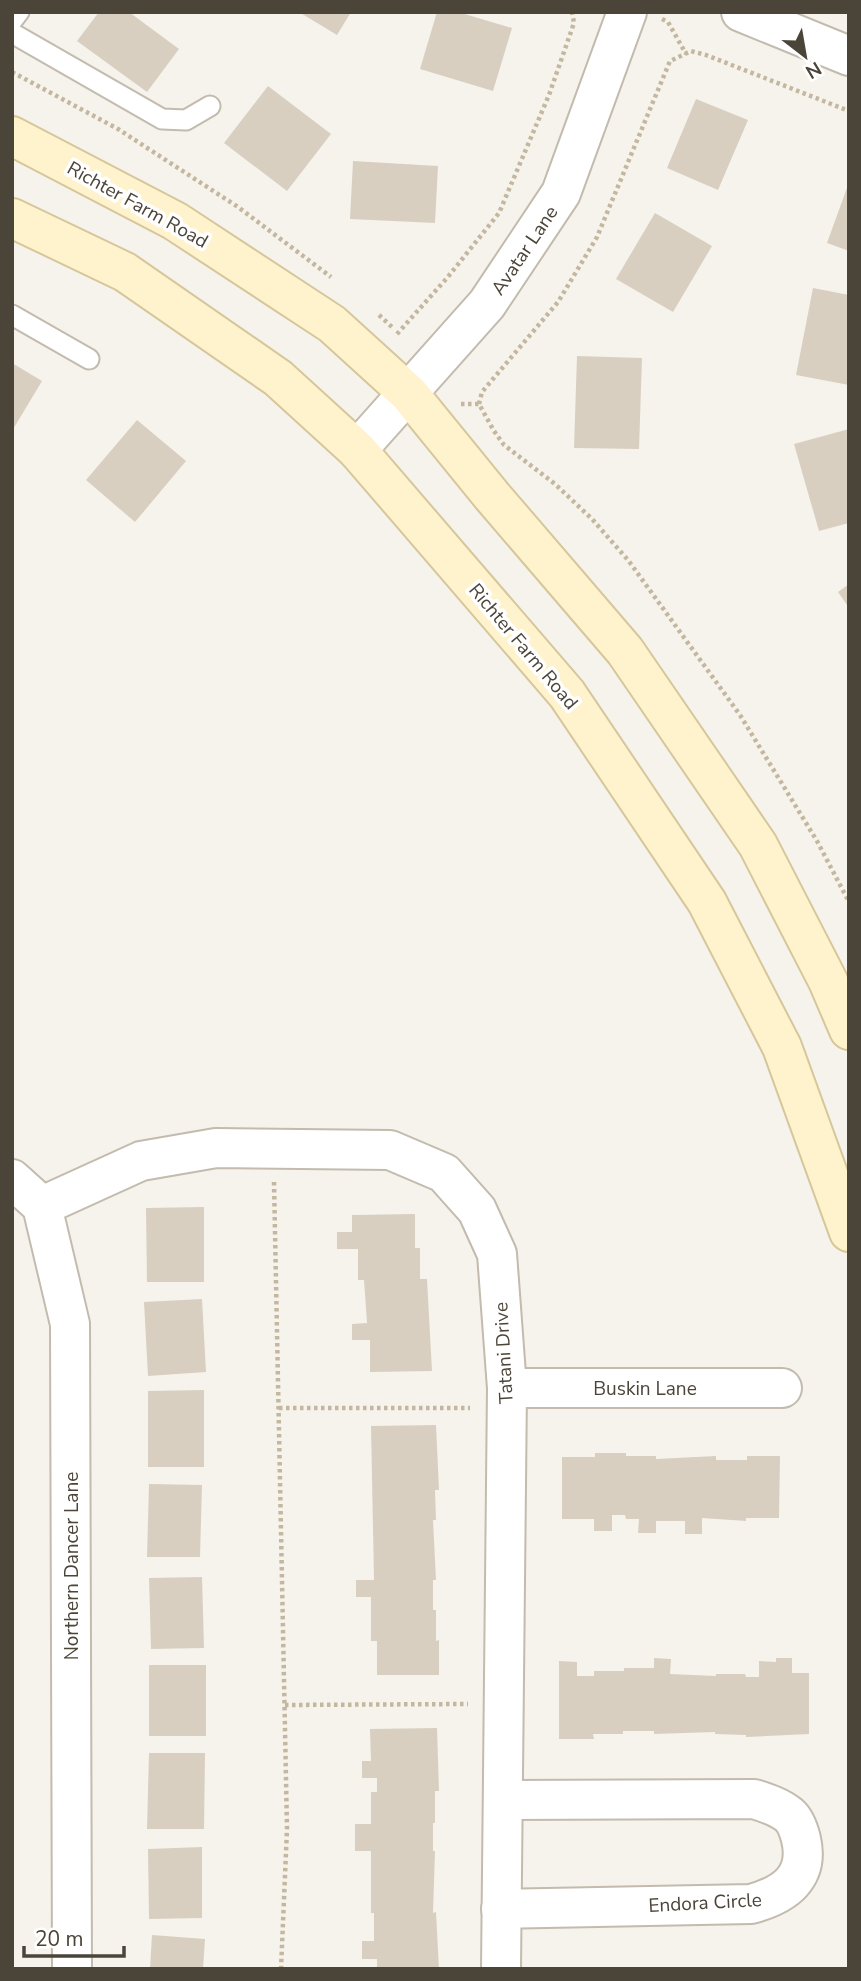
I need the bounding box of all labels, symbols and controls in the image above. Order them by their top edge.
north arrow [770,21,840,91]
text: N [800,55,826,85]
street label: Richter Farm Road [62,155,213,254]
street label: Avatar Lane [485,201,564,300]
street label: Richter Farm Road [463,578,584,715]
street label: Tatani Drive [488,1301,520,1405]
street label: Buskin Lane [593,1376,697,1402]
street label: Northern Dancer Lane [59,1472,85,1660]
street label: Endora Circle [648,1887,762,1919]
scale bar [24,1914,124,1958]
text: 20 m [35,1925,84,1953]

